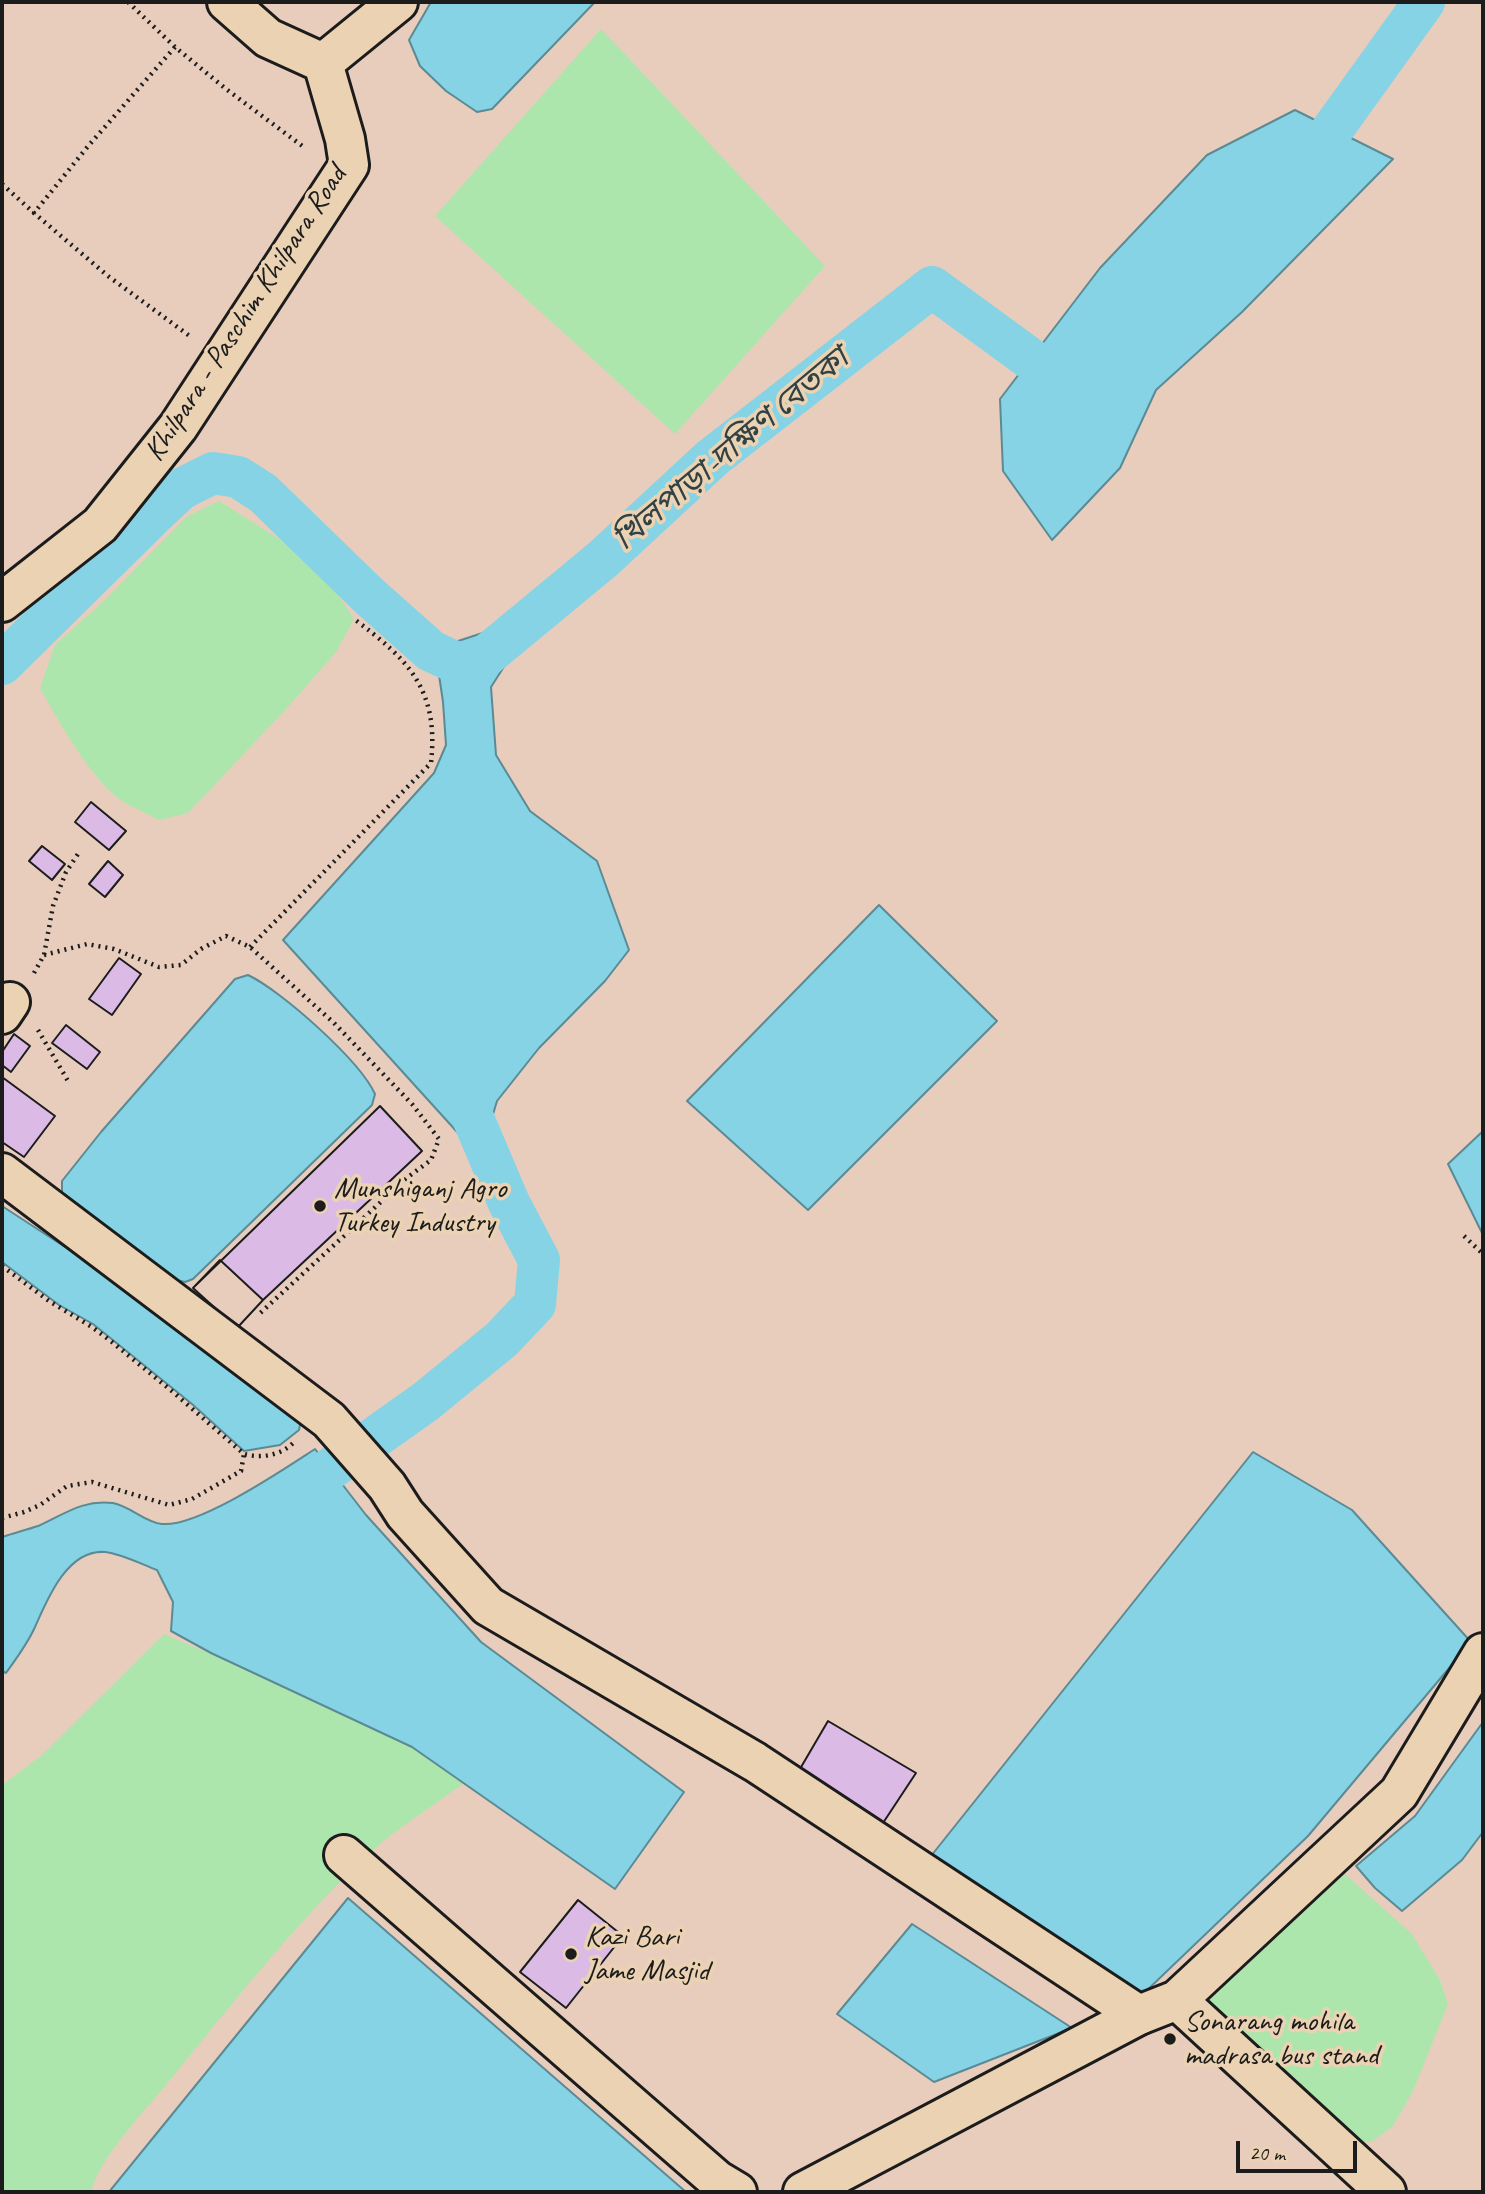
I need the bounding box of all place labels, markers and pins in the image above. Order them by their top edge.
place label: Munshiganj Agro Turkey Industry [334,1171,506,1242]
marker: Munshiganj Agro Turkey Industry [312,1198,328,1214]
place label: Kazi Bari Jame Masjid [585,1919,709,1990]
marker: Kazi Bari Jame Masjid [563,1946,579,1962]
place label: Sonarang mohila madrasa bus stand [1184,2004,1378,2074]
marker: Sonarang mohila madrasa bus stand [1162,2031,1178,2047]

